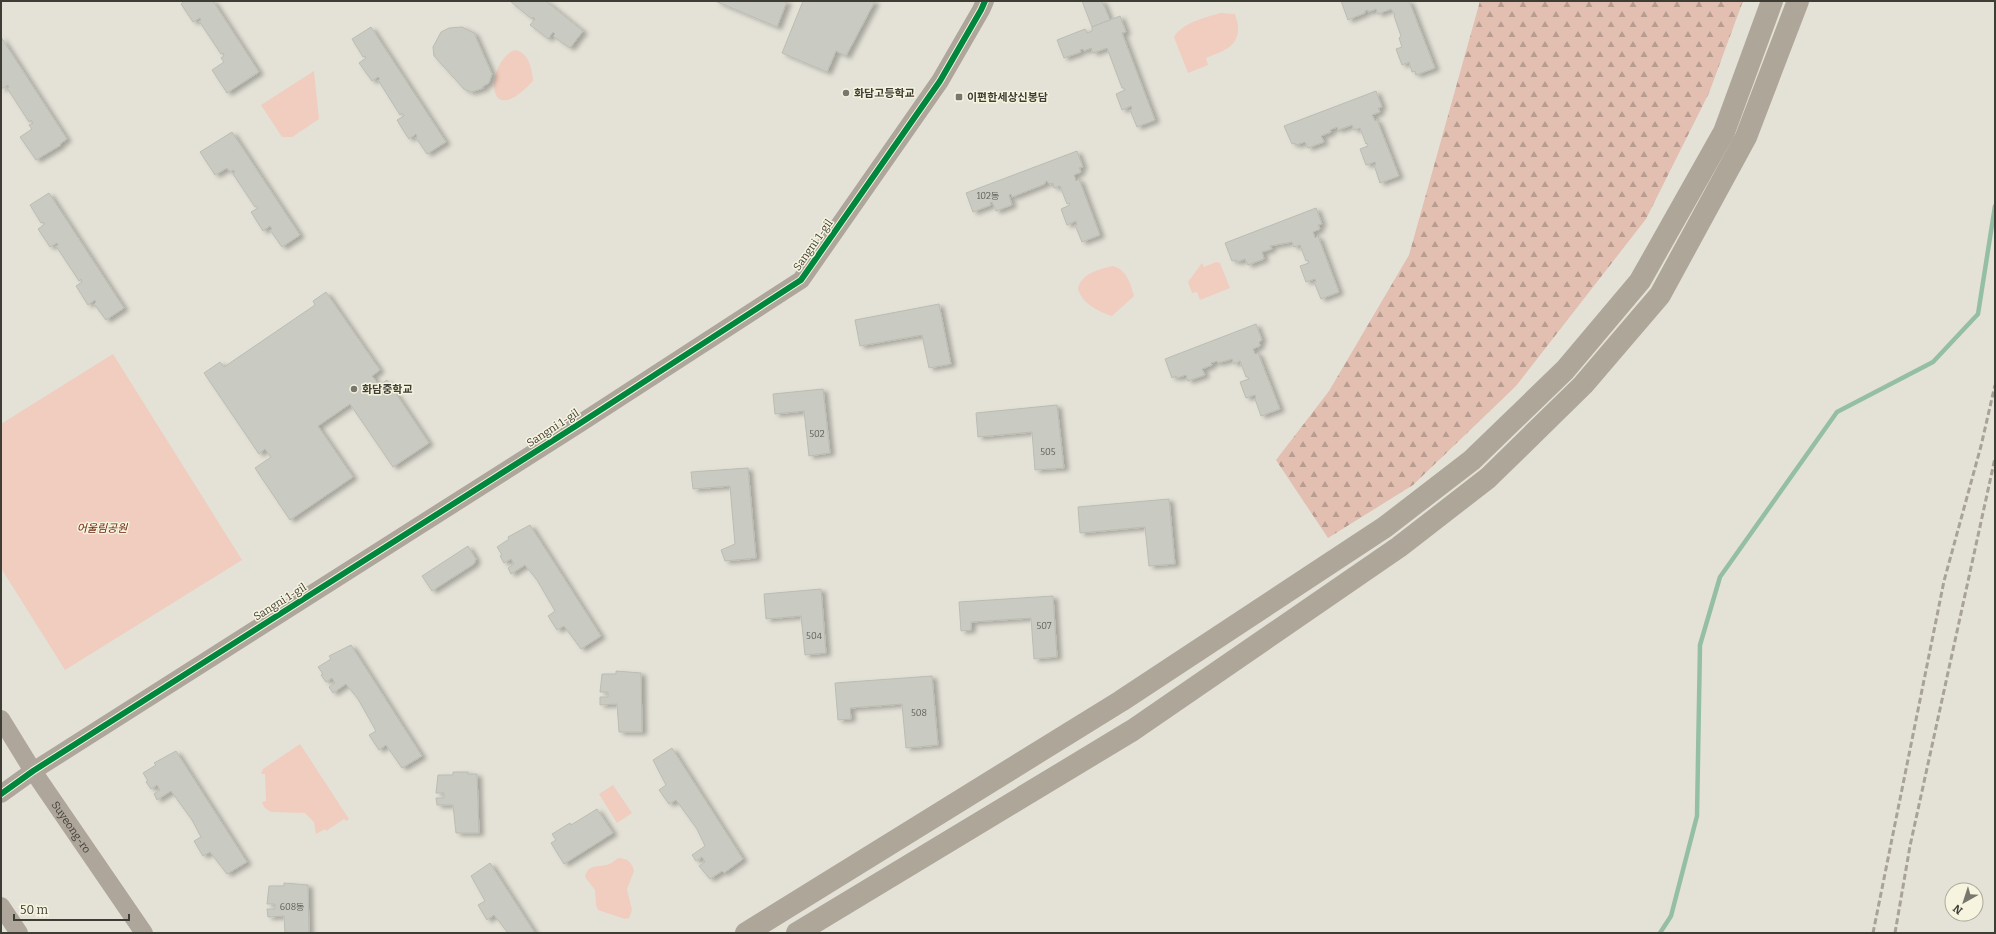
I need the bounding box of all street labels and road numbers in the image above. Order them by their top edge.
street label: Sangni 1-gil [791,217,835,273]
street label: Sangni 1-gil [524,406,582,450]
street label: Sangni 1-gil [251,581,309,623]
street label: Suyeong-ro [49,799,94,856]

